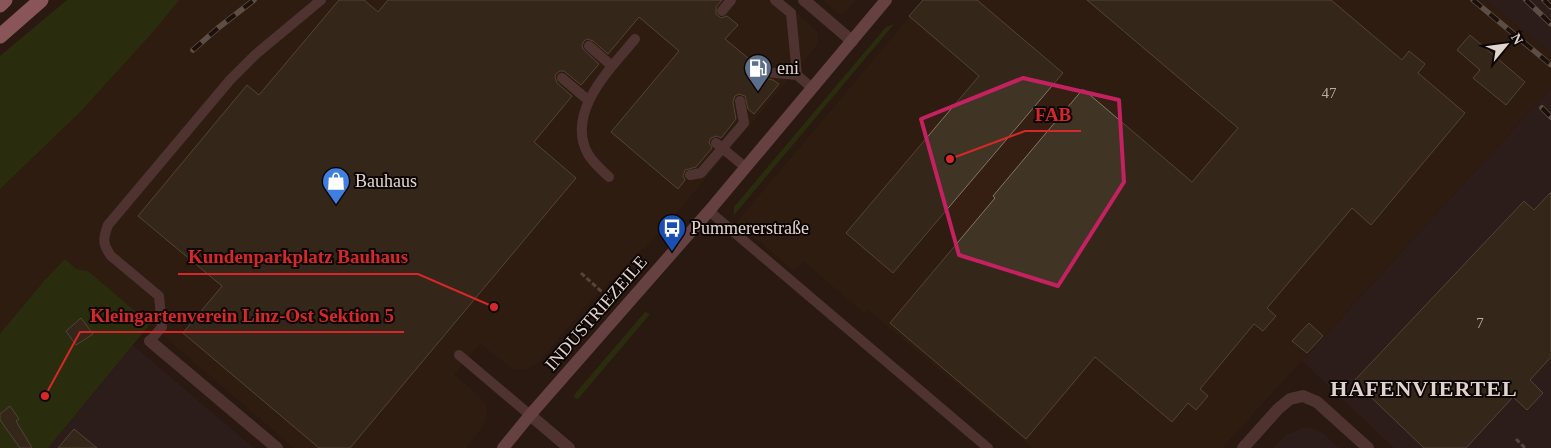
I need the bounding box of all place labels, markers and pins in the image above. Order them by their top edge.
fuel station icon: eni [743,53,773,92]
place label: eni [777,58,799,78]
callout: FAB [1025,97,1081,131]
shop icon: Bauhaus [321,166,351,205]
place label: Bauhaus [355,171,417,191]
bus stop icon: Pummererstraße [657,213,687,252]
place label: Pummererstraße [691,218,809,238]
callout: Kundenparkplatz Bauhaus [178,240,418,274]
callout: Kleingartenverein Linz-Ost Sektion 5 [80,298,404,332]

